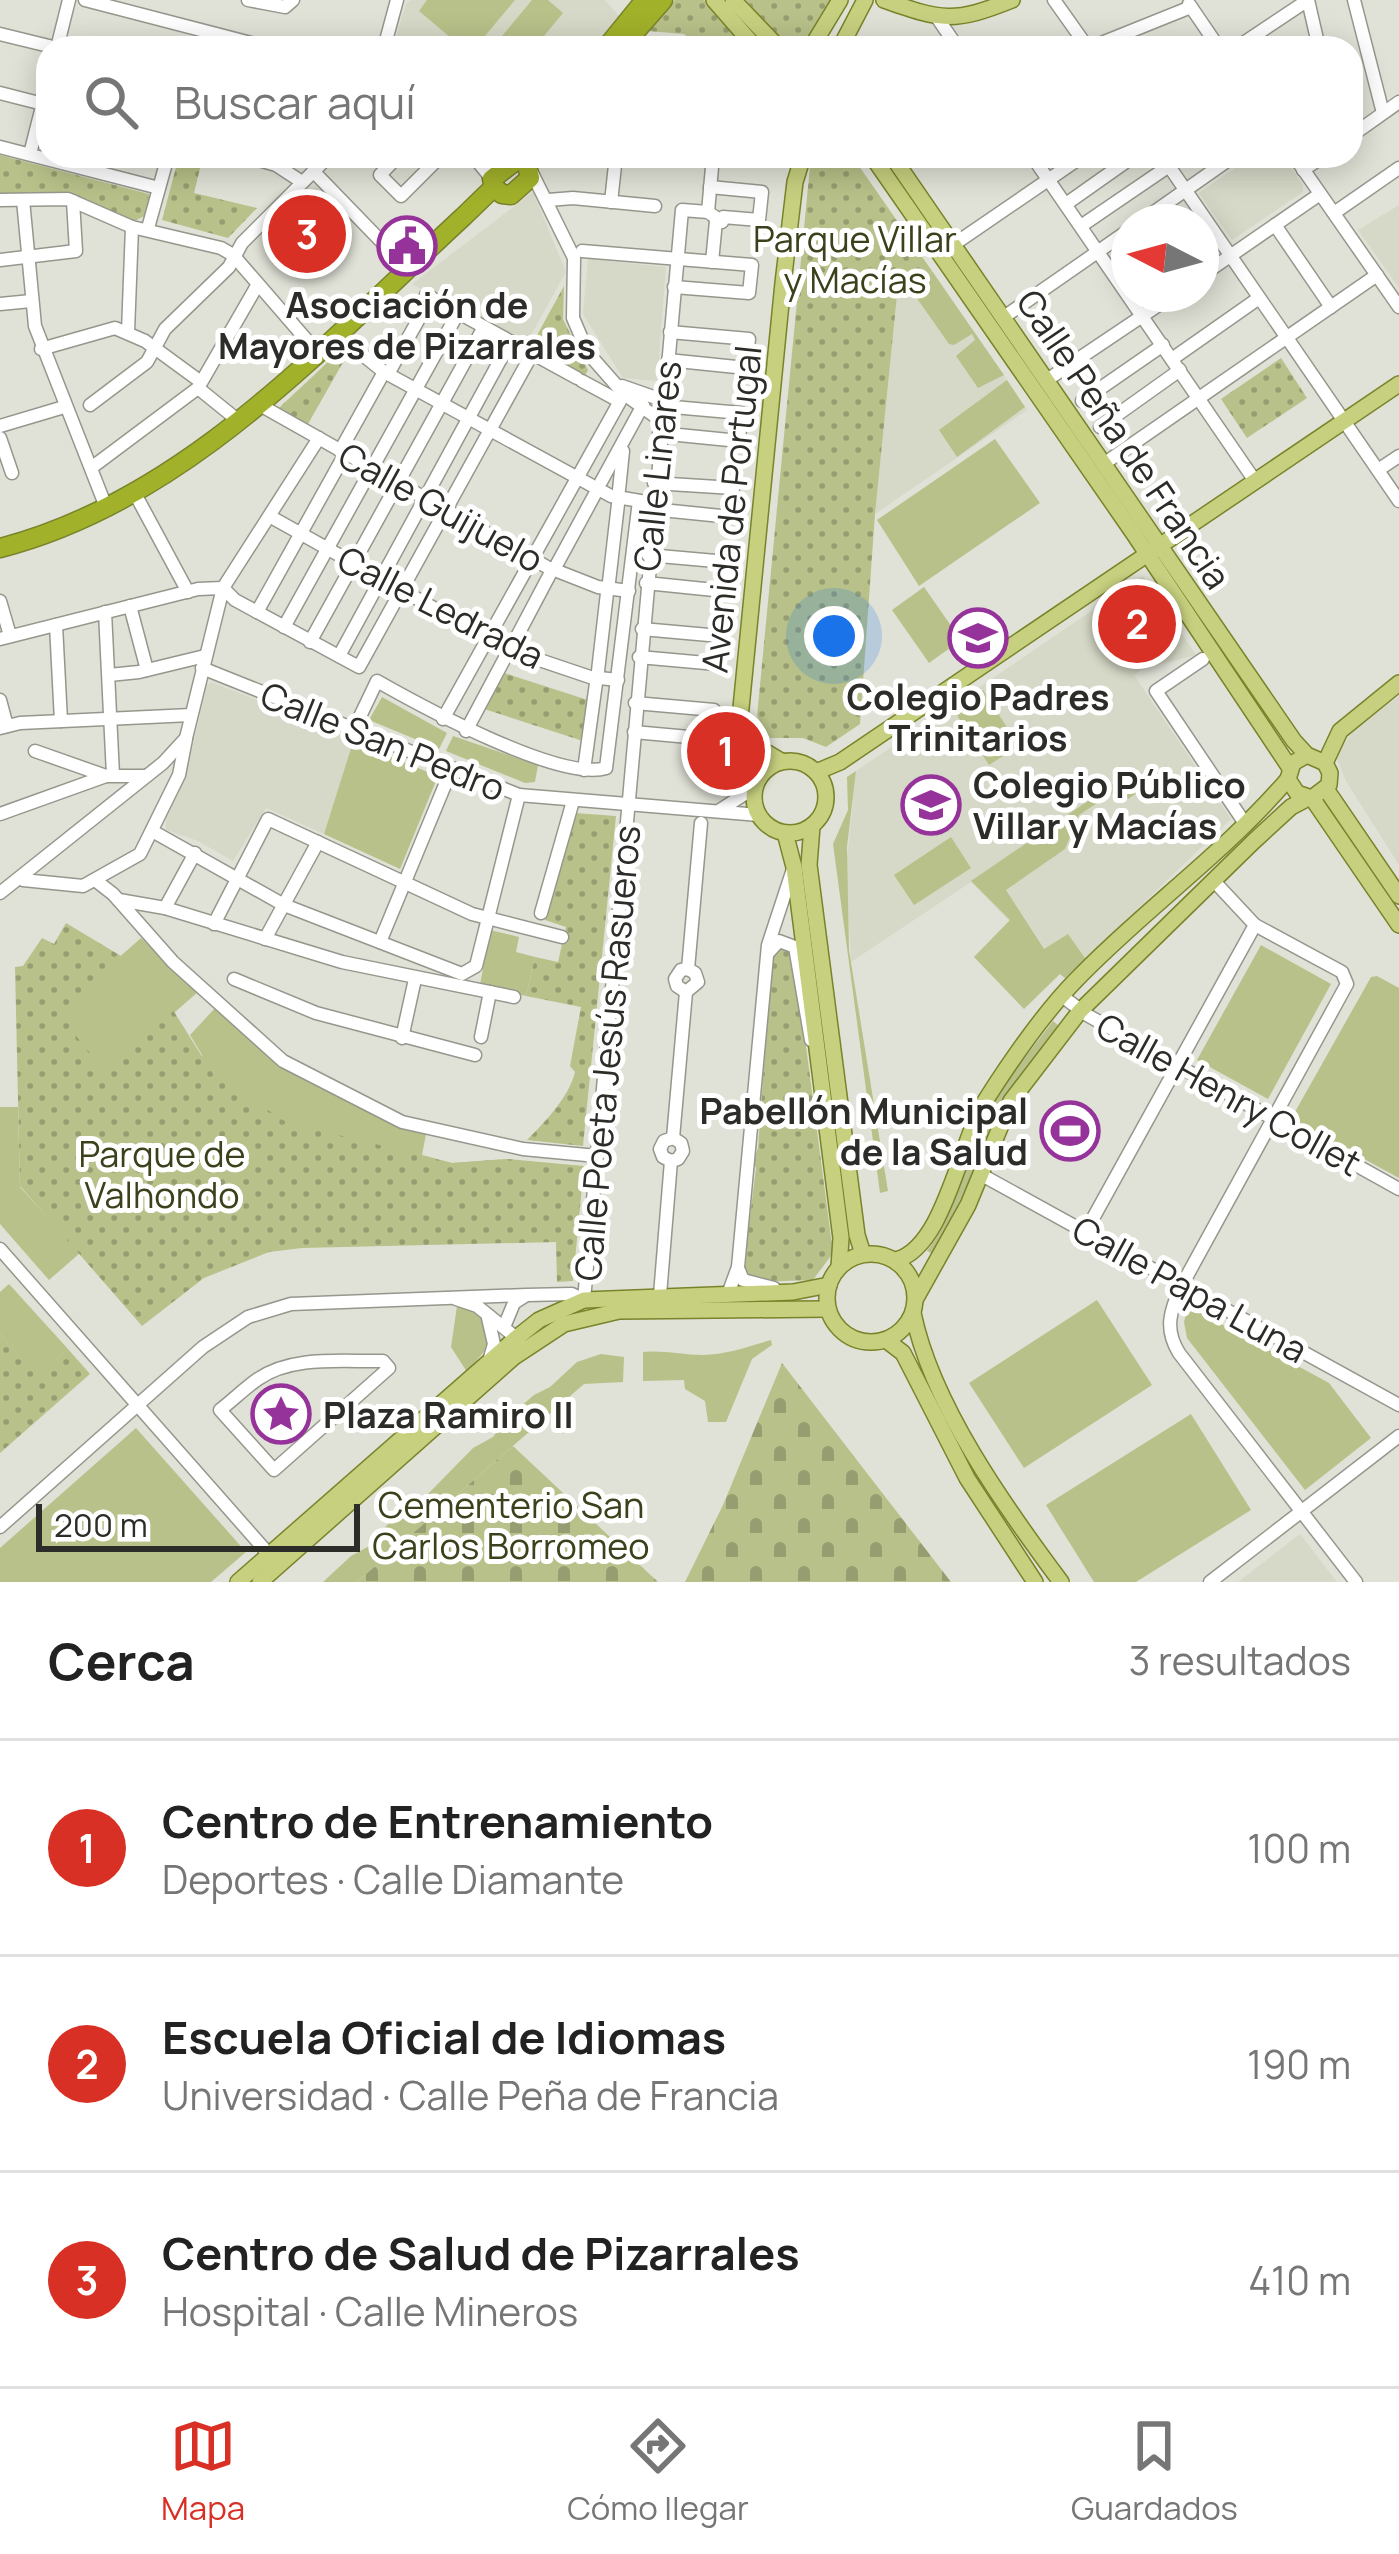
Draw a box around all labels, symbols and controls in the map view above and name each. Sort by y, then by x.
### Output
search box [36,36,1363,168]
icon: search [78,69,144,135]
text: Buscar aquí [174,71,416,133]
pin: 3 [268,189,346,279]
north arrow [1111,204,1219,312]
park label: Parque Villar y Macías [753,214,957,304]
public building icon: Asociación de Mayores de Pizarrales [376,215,438,277]
place label: Asociación de Mayores de Pizarrales [218,280,596,370]
street label: Calle Peña de Francia [1006,280,1242,598]
street label: Avenida de Portugal [689,343,773,675]
street label: Calle Linares [622,358,692,574]
street label: Calle Guijuelo [330,431,552,583]
street label: Calle Ledrada [330,534,552,680]
pin: 2 [1098,579,1176,669]
your location [804,606,864,666]
school or university icon: Colegio Padres Trinitarios [947,607,1009,669]
street label: Calle San Pedro [254,670,512,812]
place label: Colegio Padres Trinitarios [847,672,1109,762]
pin: 1 [687,706,765,796]
place label: Colegio Público Villar y Macías [973,760,1246,850]
school or university icon: Colegio Público Villar y Macías [900,774,962,836]
street label: Calle Poeta Jesús Rasueros [563,823,651,1283]
street label: Calle Henry Collet [1088,1001,1370,1187]
place label: Pabellón Municipal de la Salud [700,1086,1028,1176]
sports icon: Pabellón Municipal de la Salud [1039,1100,1101,1162]
park label: Parque de Valhondo [78,1129,246,1219]
street label: Calle Papa Luna [1064,1204,1316,1374]
place icon: Plaza Ramiro II [250,1383,312,1445]
place label: Plaza Ramiro II [323,1390,574,1439]
park label: Cementerio San Carlos Borromeo [372,1480,650,1570]
scale bar [36,1498,360,1551]
text: 200 m [54,1502,148,1547]
text: Cerca [48,1626,195,1695]
text: 3 resultados [1129,1633,1351,1687]
text: Centro de Entrenamiento [162,1790,713,1852]
text: 1 [78,1821,96,1875]
text: 100 m [1247,1821,1351,1875]
text: Deportes · Calle Diamante [162,1852,624,1906]
text: Escuela Oficial de Idiomas [162,2006,726,2068]
text: 2 [75,2037,99,2091]
text: 190 m [1247,2037,1351,2091]
text: Universidad · Calle Peña de Francia [162,2068,779,2122]
text: Centro de Salud de Pizarrales [162,2222,800,2284]
text: 3 [76,2253,98,2307]
text: 410 m [1248,2253,1351,2307]
text: Hospital · Calle Mineros [162,2284,578,2338]
tab: Mapa [161,2413,245,2530]
tab: Cómo llegar [567,2413,749,2530]
tab: Guardados [1071,2413,1238,2530]

